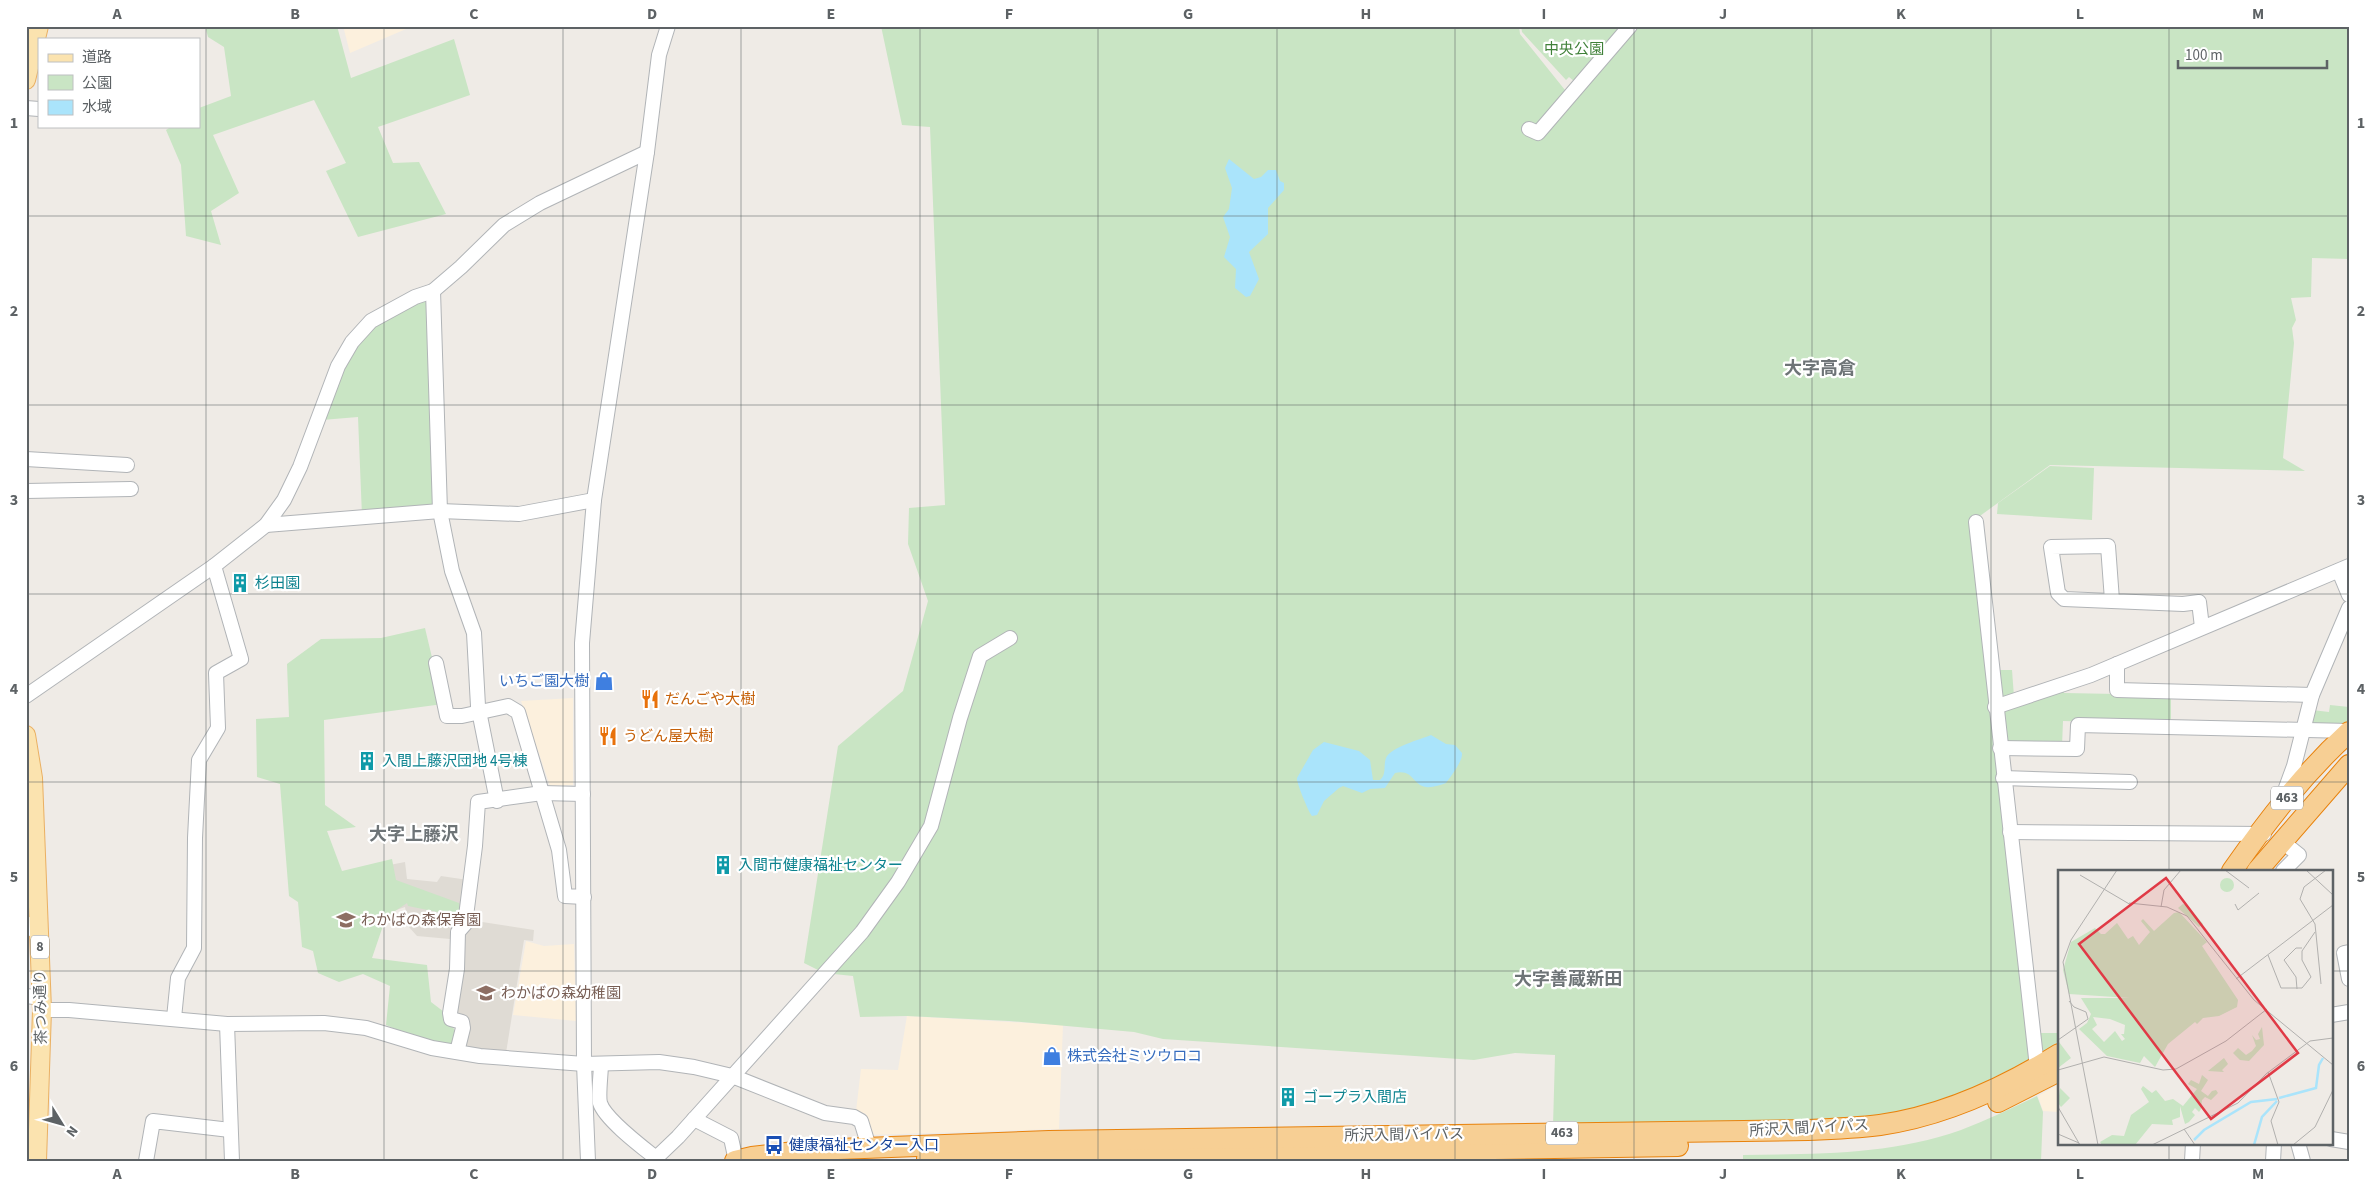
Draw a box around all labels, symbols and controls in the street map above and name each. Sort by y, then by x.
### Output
text: A [111,3,122,25]
text: B [290,3,300,25]
text: C [469,3,479,25]
text: D [647,3,657,25]
text: E [827,3,835,25]
text: F [1005,3,1013,25]
text: G [1183,3,1193,25]
text: H [1361,3,1371,25]
text: I [1542,3,1546,25]
text: J [1719,3,1727,25]
text: K [1896,3,1906,25]
text: L [2076,3,2084,25]
text: M [2252,3,2264,25]
legend [38,38,200,128]
scale bar [2178,38,2326,70]
park label: 中央公園 [1544,39,1604,60]
text: 100 m [2185,45,2223,66]
text: 道路 [82,47,112,68]
text: 公園 [82,73,112,94]
text: 水域 [82,97,112,118]
text: 1 [10,112,18,134]
text: 1 [2357,112,2365,134]
text: 2 [10,300,18,322]
text: 2 [2357,300,2365,322]
district label: 大字高倉 [1784,356,1856,381]
text: 3 [10,489,18,511]
text: 3 [2357,489,2365,511]
building icon: 杉田園 [229,572,251,594]
place label: 杉田園 [255,573,300,594]
shop icon: いちご園大樹 [593,670,615,692]
place label: いちご園大樹 [499,671,589,692]
text: 4 [10,678,19,700]
text: 4 [2357,678,2366,700]
restaurant icon: だんごや大樹 [639,688,661,710]
place label: だんごや大樹 [665,689,755,710]
restaurant icon: うどん屋大樹 [597,725,619,747]
place label: うどん屋大樹 [623,726,713,747]
building icon: 入間上藤沢団地 4号棟 [356,750,378,772]
place label: 入間上藤沢団地 4号棟 [382,751,527,772]
road number: 463 [2271,786,2303,810]
district label: 大字上藤沢 [369,822,459,847]
building icon: 入間市健康福祉センター [712,854,734,876]
place label: 入間市健康福祉センター [738,855,903,876]
text: 5 [10,866,18,888]
text: 5 [2357,866,2365,888]
inset map [2058,870,2332,1144]
school or university icon: わかばの森保育園 [335,909,357,931]
place label: わかばの森保育園 [361,910,481,931]
road number: 8 [31,936,49,959]
district label: 大字善蔵新田 [1514,967,1622,992]
street label: 茶つみ通り [30,969,52,1045]
school or university icon: わかばの森幼稚園 [475,982,497,1004]
place label: わかばの森幼稚園 [501,983,621,1004]
shop icon: 株式会社ミツウロコ [1041,1045,1063,1067]
place label: 株式会社ミツウロコ [1067,1046,1202,1067]
text: 6 [10,1055,18,1077]
text: 6 [2357,1055,2365,1077]
building icon: ゴープラ入間店 [1277,1086,1299,1108]
place label: ゴープラ入間店 [1303,1087,1407,1108]
north arrow [38,1100,88,1150]
street label: 所沢入間バイパス [1749,1114,1869,1142]
text: N [61,1121,82,1141]
road number: 463 [1546,1122,1578,1144]
street label: 所沢入間バイパス [1344,1123,1464,1147]
bus stop icon: 健康福祉センター入口 [763,1134,785,1156]
place label: 健康福祉センター入口 [789,1135,939,1156]
text: A [111,1163,122,1185]
text: B [290,1163,300,1185]
text: C [469,1163,479,1185]
text: D [647,1163,657,1185]
text: E [827,1163,835,1185]
text: F [1005,1163,1013,1185]
text: G [1183,1163,1193,1185]
text: H [1361,1163,1371,1185]
text: I [1542,1163,1546,1185]
text: J [1719,1163,1727,1185]
text: K [1896,1163,1906,1185]
text: L [2076,1163,2084,1185]
text: M [2252,1163,2264,1185]

